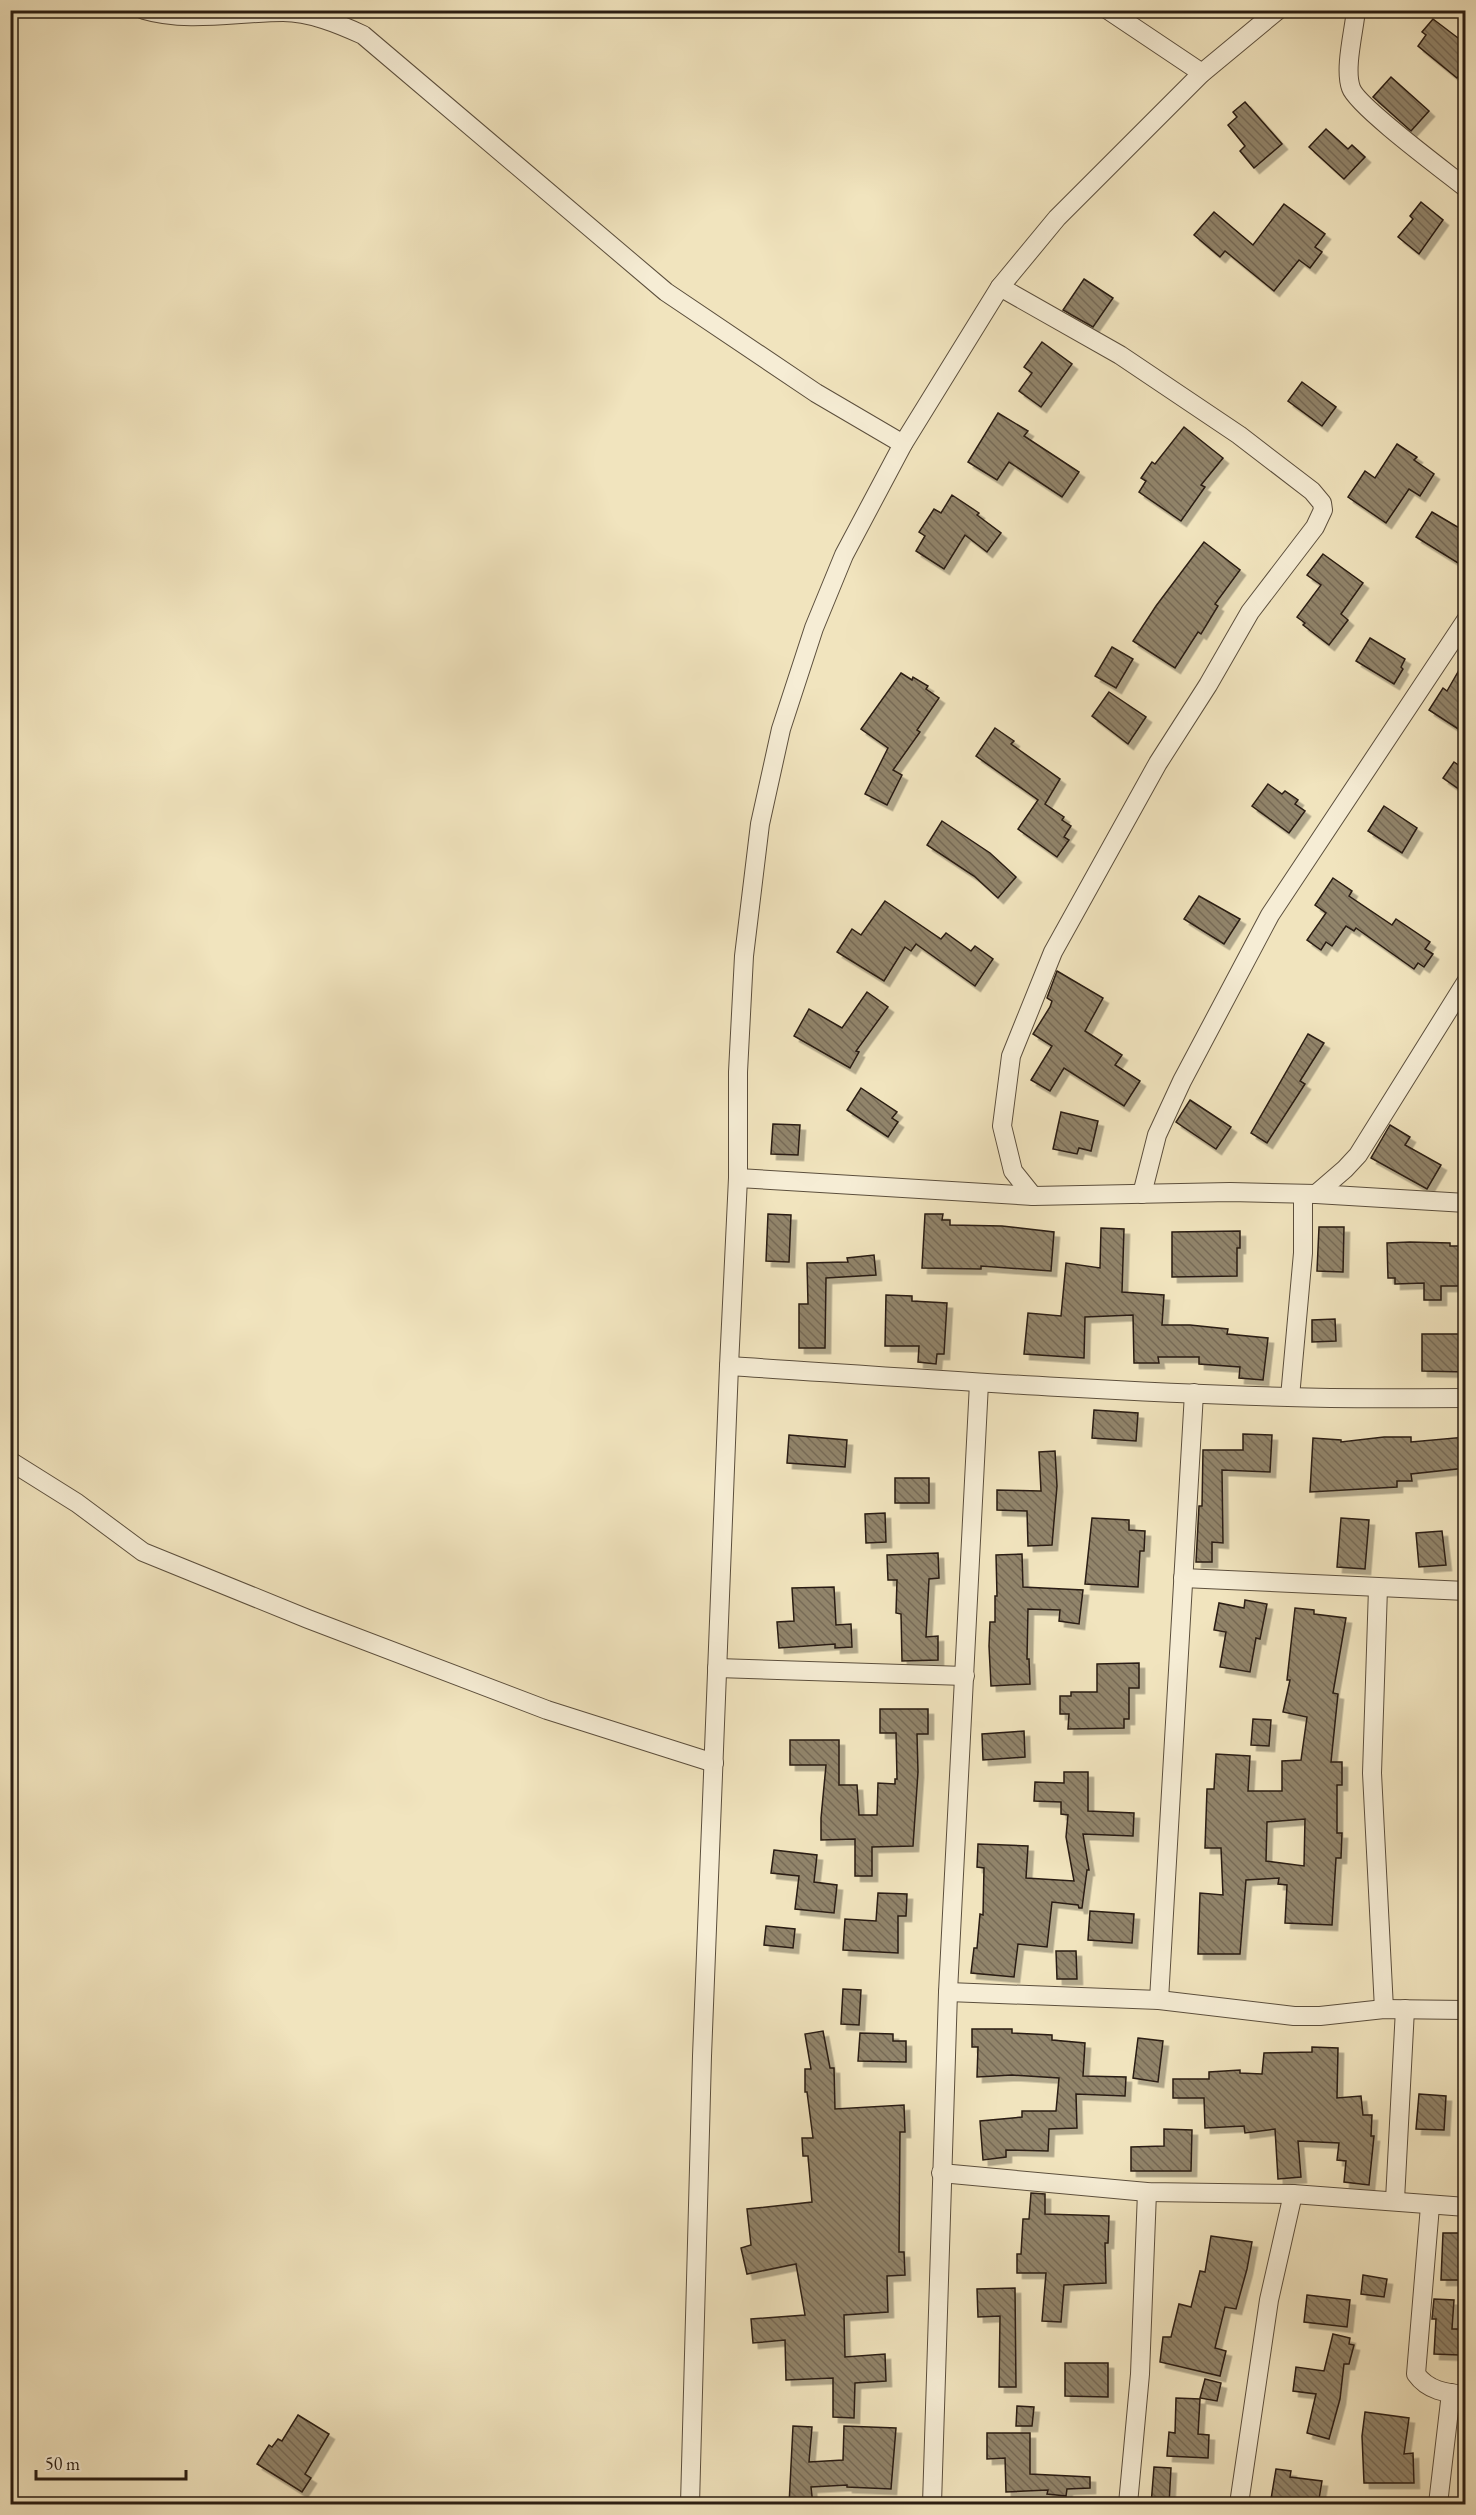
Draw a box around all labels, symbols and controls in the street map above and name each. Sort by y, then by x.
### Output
scale bar [36,2443,186,2481]
text: 50 m [45,2452,80,2475]

